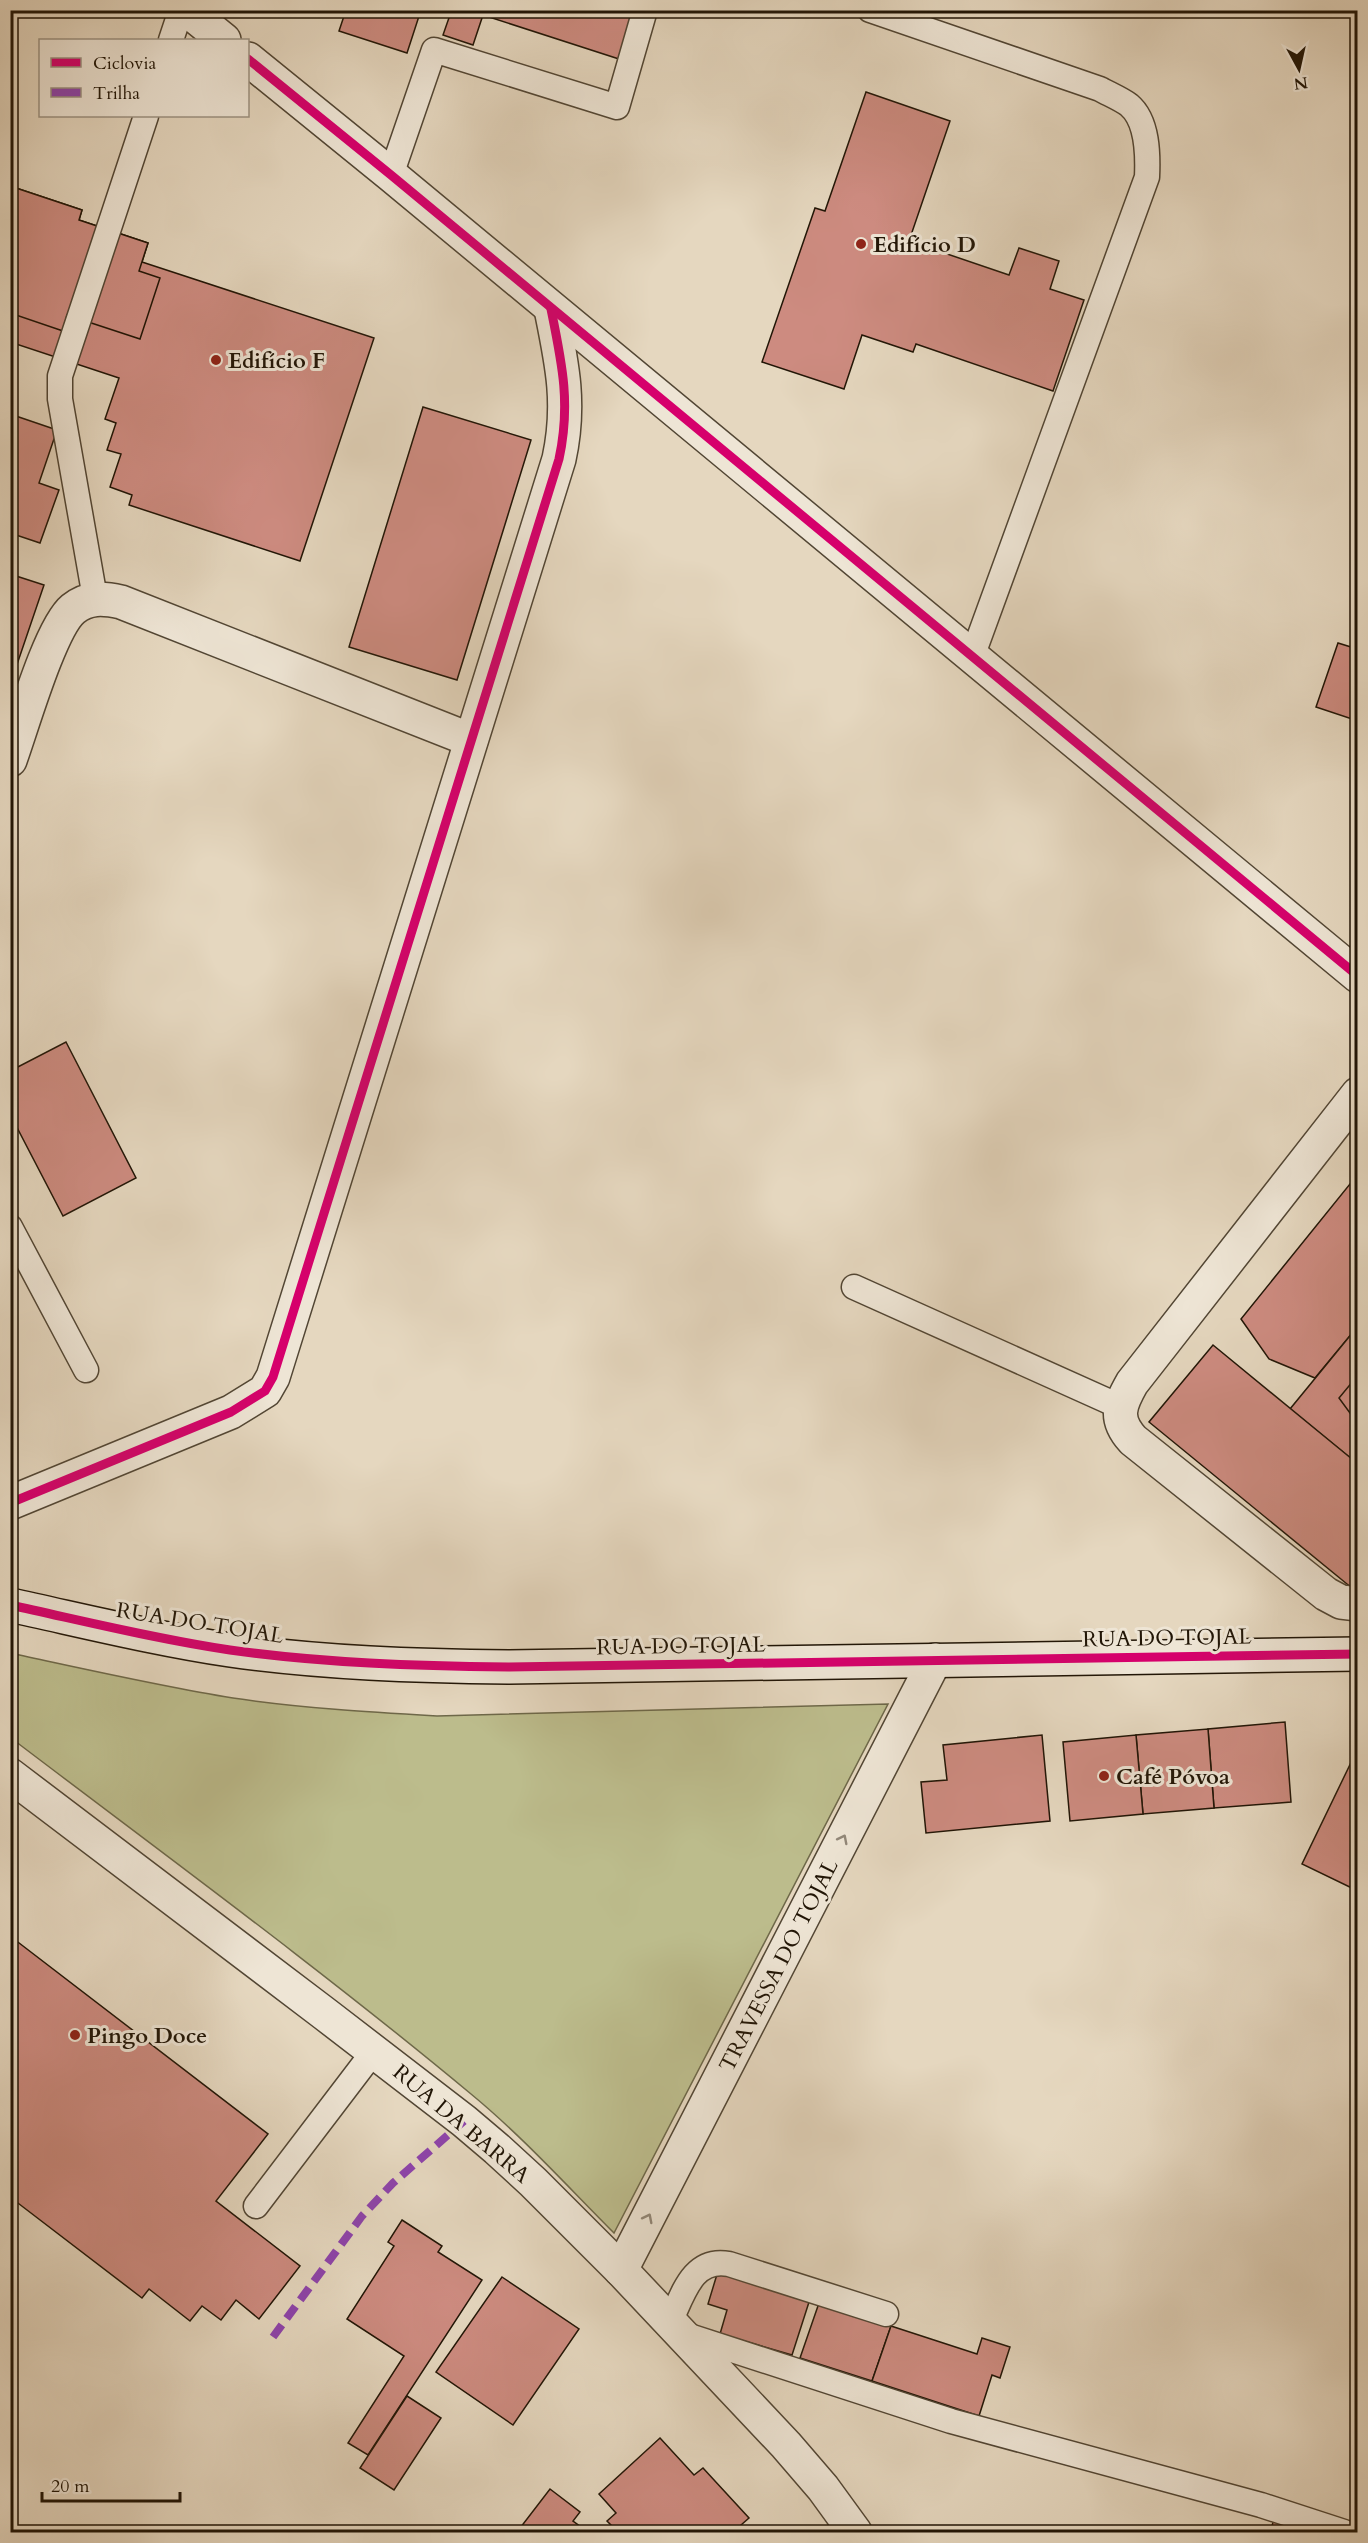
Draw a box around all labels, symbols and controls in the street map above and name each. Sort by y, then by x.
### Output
legend [39,39,249,117]
north arrow [1269,39,1329,99]
text: Ciclovia [93,51,157,76]
text: N [1292,71,1309,95]
text: Trilha [93,81,140,106]
place label: Edifício D [873,230,976,260]
marker: Edifício D [854,237,868,251]
place label: Edifício F [228,346,325,376]
marker: Edifício F [209,353,223,367]
street label: RUA DO TOJAL [114,1595,286,1651]
street label: RUA DO TOJAL [1082,1622,1253,1654]
street label: RUA DO TOJAL [596,1630,767,1662]
place label: Café Póvoa [1116,1762,1230,1792]
marker: Café Póvoa [1097,1769,1111,1783]
one-way arrow [835,1834,847,1845]
street label: TRAVESSA DO TOJAL [712,1853,846,2077]
place label: Pingo Doce [87,2021,207,2051]
marker: Pingo Doce [68,2028,82,2042]
street label: RUA DA BARRA [386,2057,537,2190]
one-way arrow [641,2214,652,2224]
scale bar [42,2465,180,2503]
text: 20 m [51,2474,90,2499]

